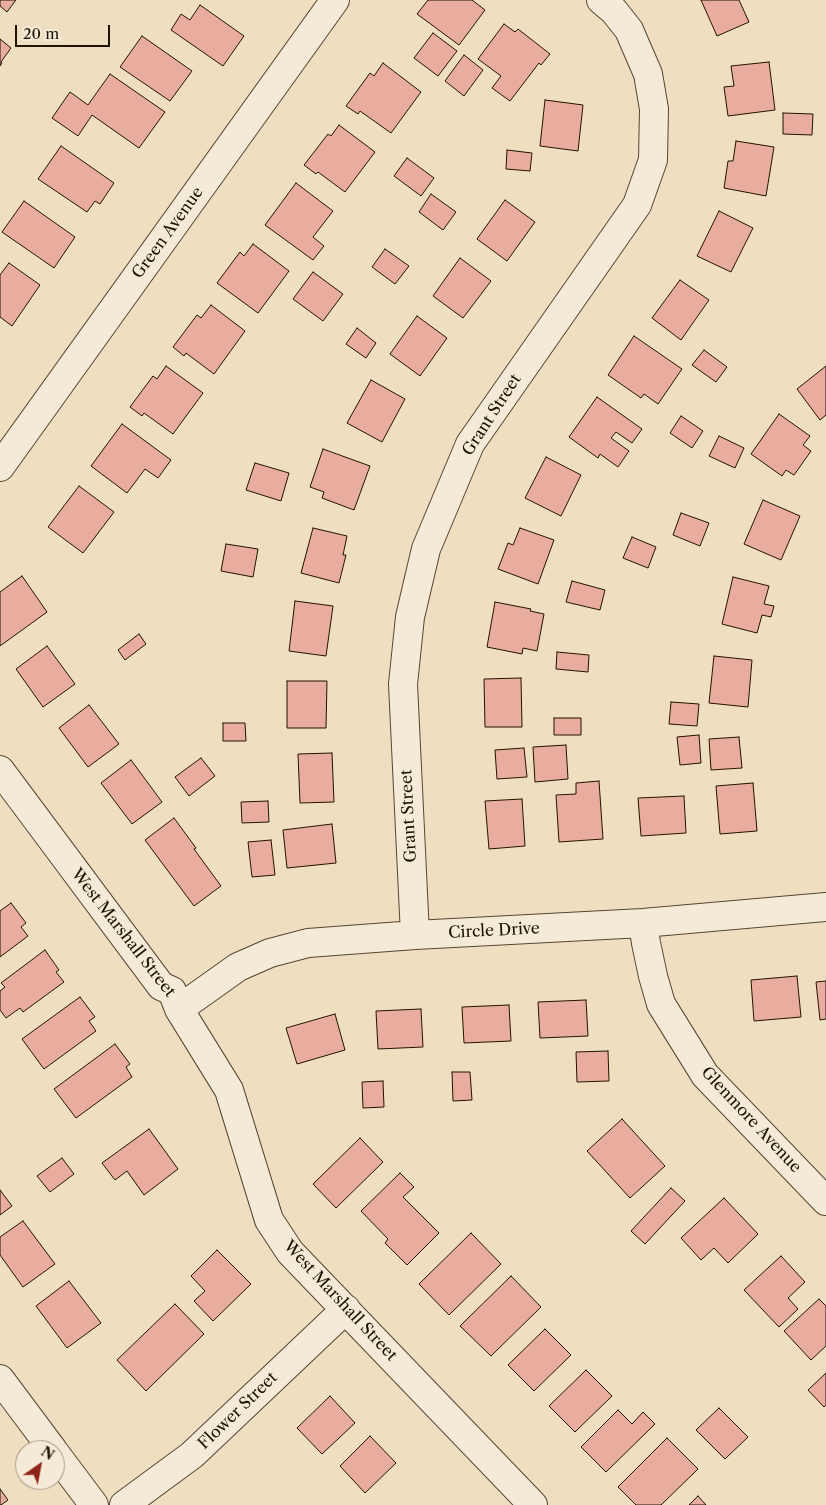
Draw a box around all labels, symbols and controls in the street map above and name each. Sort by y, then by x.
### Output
scale bar [18,15,112,47]
text: 20 m [23,24,59,43]
street label: Green Avenue [128,183,208,283]
street label: Grant Street [459,371,525,459]
street label: Grant Street [397,769,421,863]
street label: West Marshall Street [67,865,179,1001]
street label: Circle Drive [448,919,540,943]
street label: Glenmore Avenue [697,1063,805,1177]
street label: West Marshall Street [279,1237,401,1365]
street label: Flower Street [194,1368,282,1454]
north arrow [15,1440,65,1490]
text: N [38,1442,58,1464]

